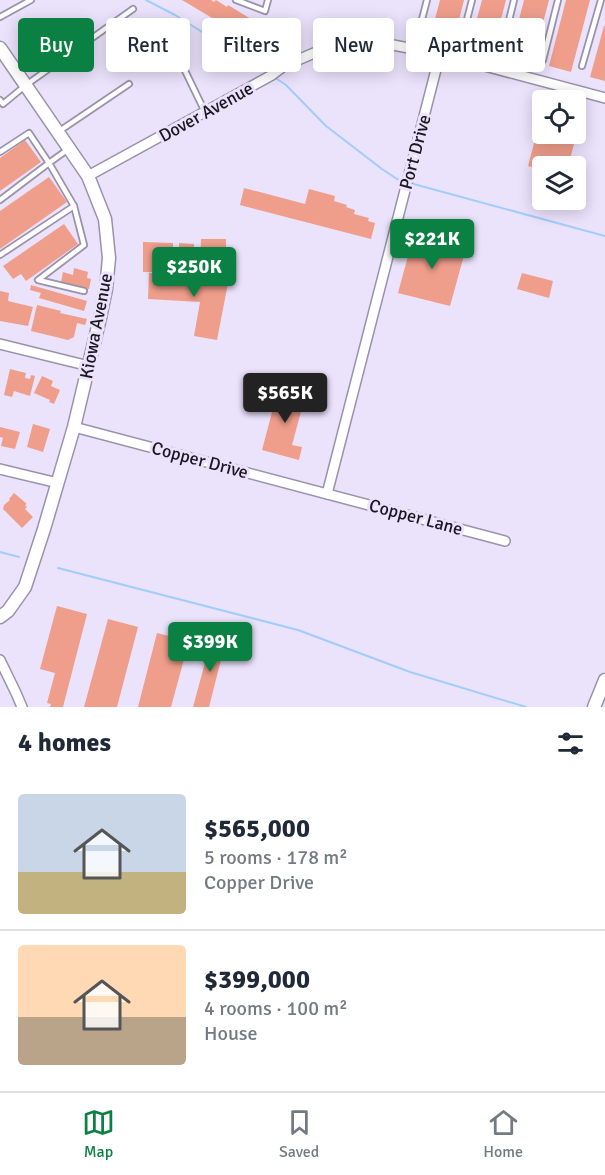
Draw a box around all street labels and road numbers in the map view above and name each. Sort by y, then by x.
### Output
street label: Dover Avenue [155,77,257,147]
street label: Port Drive [394,112,436,192]
street label: Kiowa Avenue [75,271,117,381]
street label: Copper Drive [149,437,251,483]
street label: Copper Lane [367,494,465,540]

